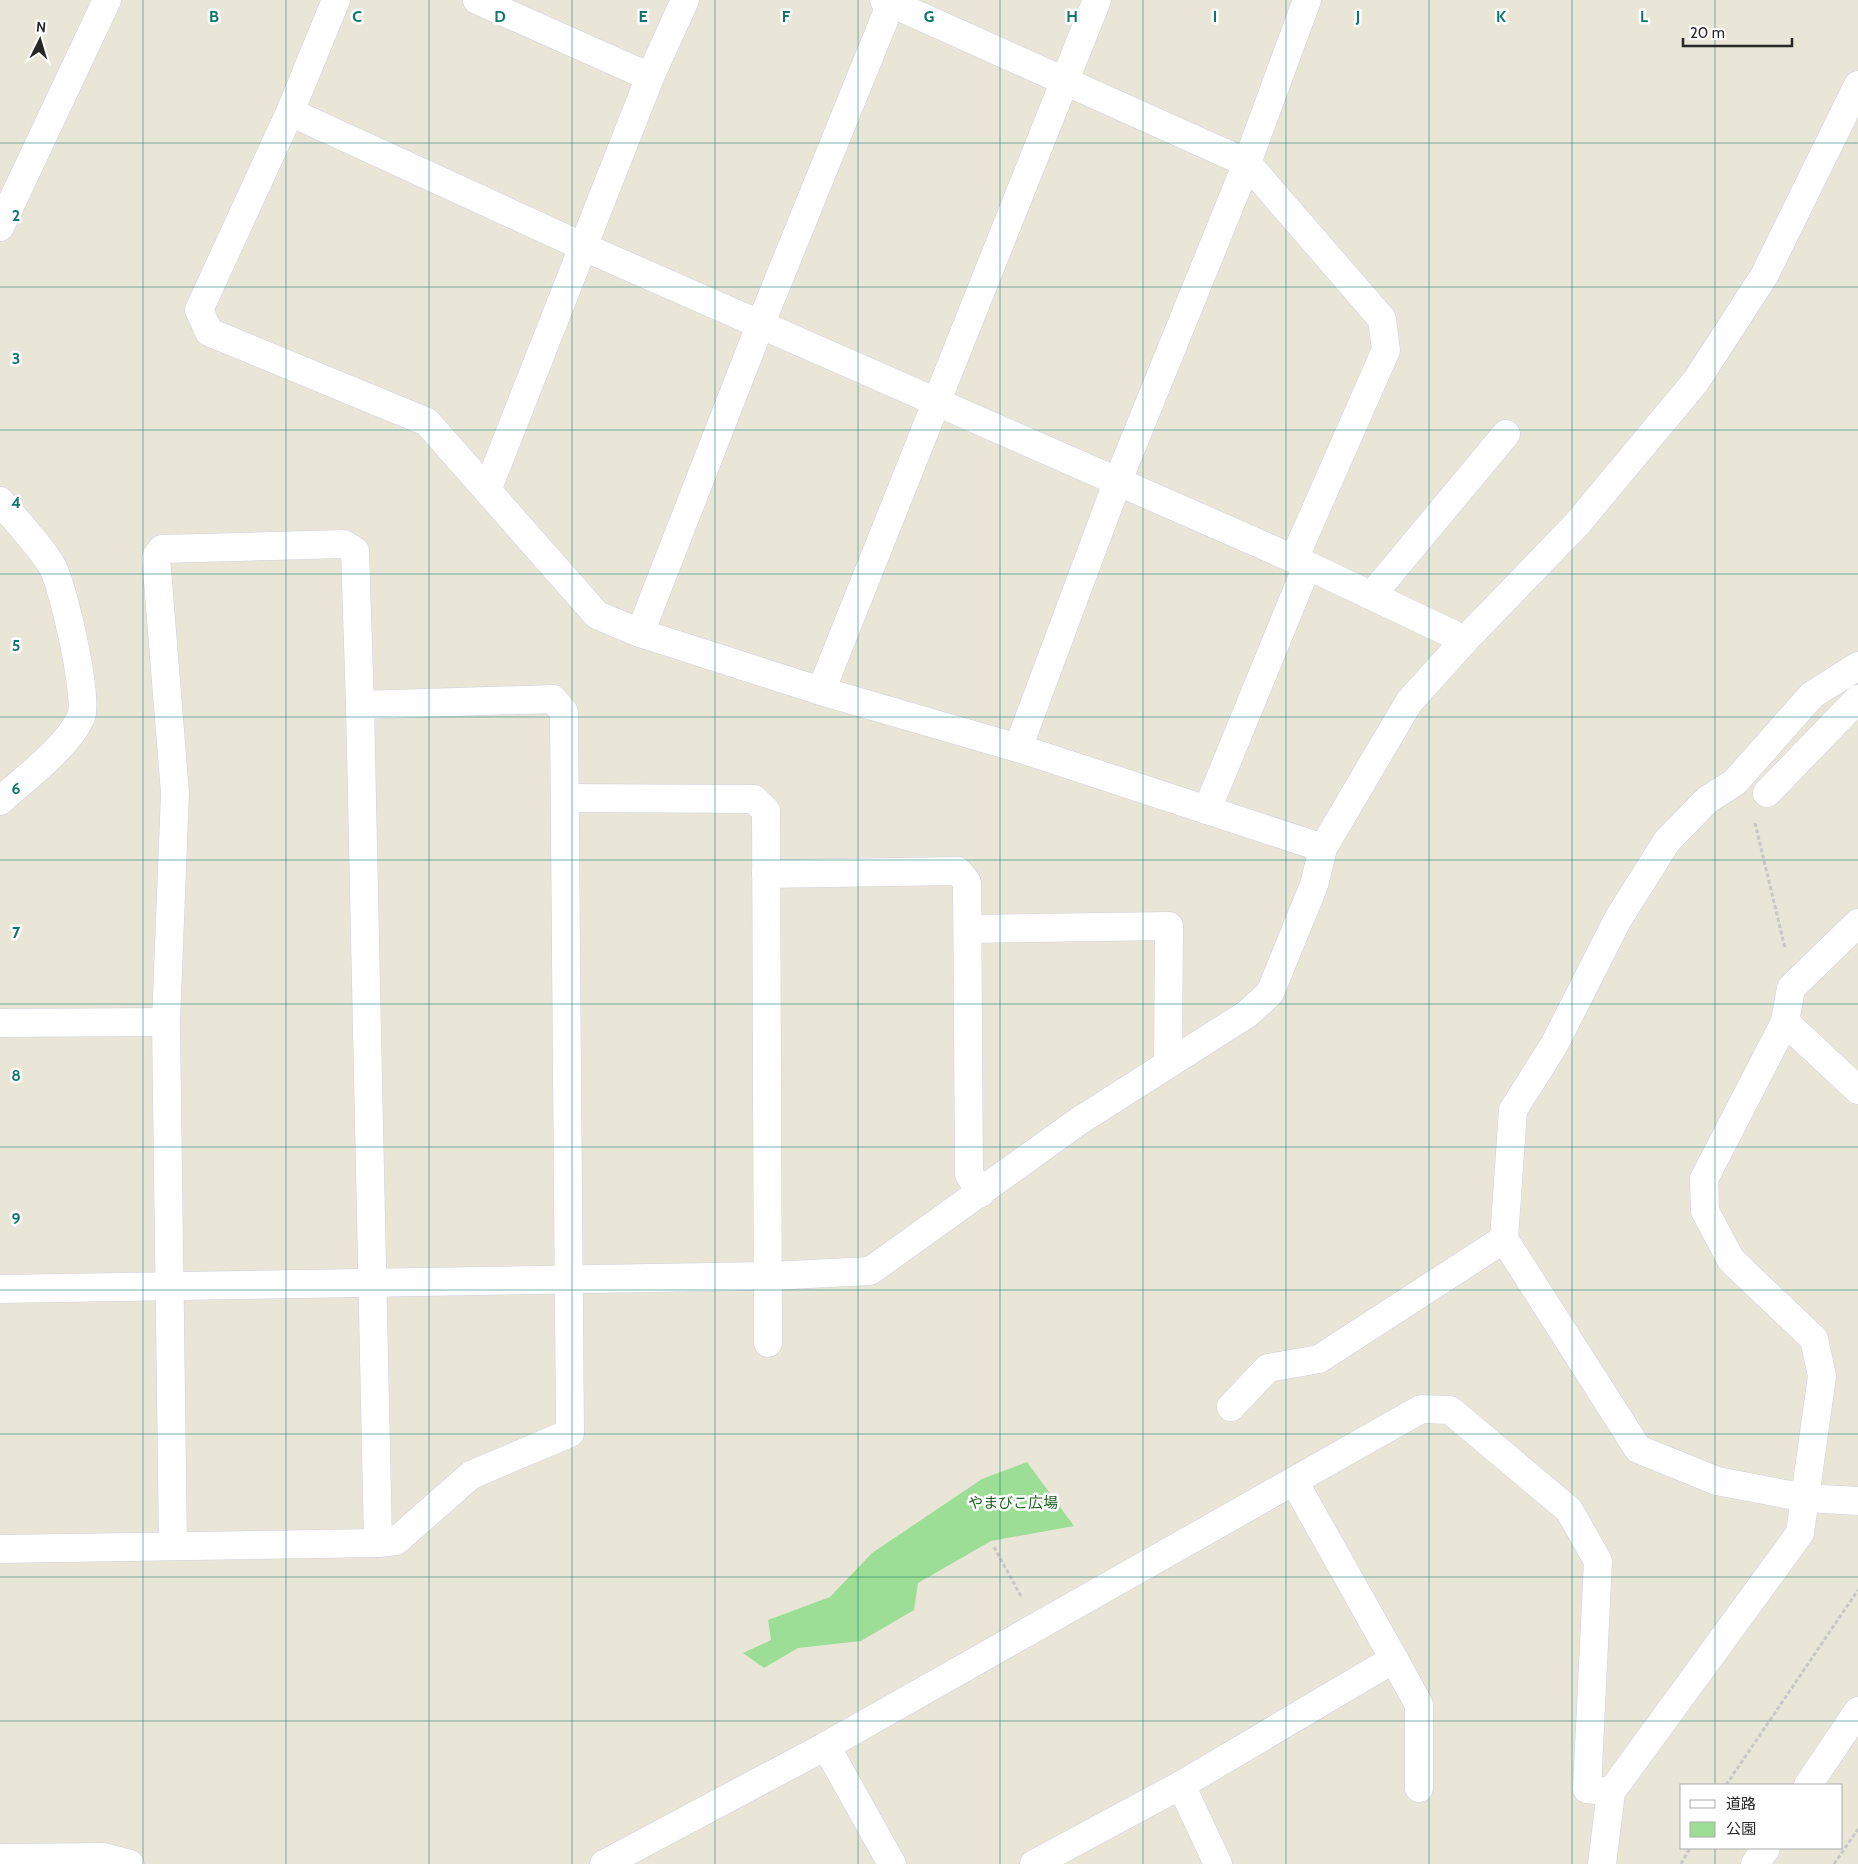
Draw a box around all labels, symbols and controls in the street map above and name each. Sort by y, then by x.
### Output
text: B [209,7,219,26]
text: C [352,7,362,26]
text: D [494,7,506,26]
text: E [638,7,648,26]
text: F [782,7,791,26]
text: G [924,7,934,26]
text: H [1066,7,1078,26]
text: I [1213,7,1217,26]
text: J [1355,7,1360,26]
text: K [1496,7,1506,26]
text: L [1640,7,1648,26]
north arrow [15,15,65,65]
scale bar [1683,15,1792,47]
text: N [35,18,47,36]
text: 20 m [1690,24,1725,42]
text: 2 [12,206,20,225]
text: 3 [12,349,20,368]
text: 4 [11,493,21,512]
text: 5 [12,636,20,655]
text: 6 [12,779,21,798]
text: 7 [12,923,21,942]
text: 8 [11,1066,21,1085]
text: 9 [12,1209,21,1228]
park label: やまびこ広場 [968,1494,1058,1512]
legend [1680,1784,1843,1849]
text: 道路 [1726,1795,1756,1813]
text: 公園 [1726,1820,1756,1838]

